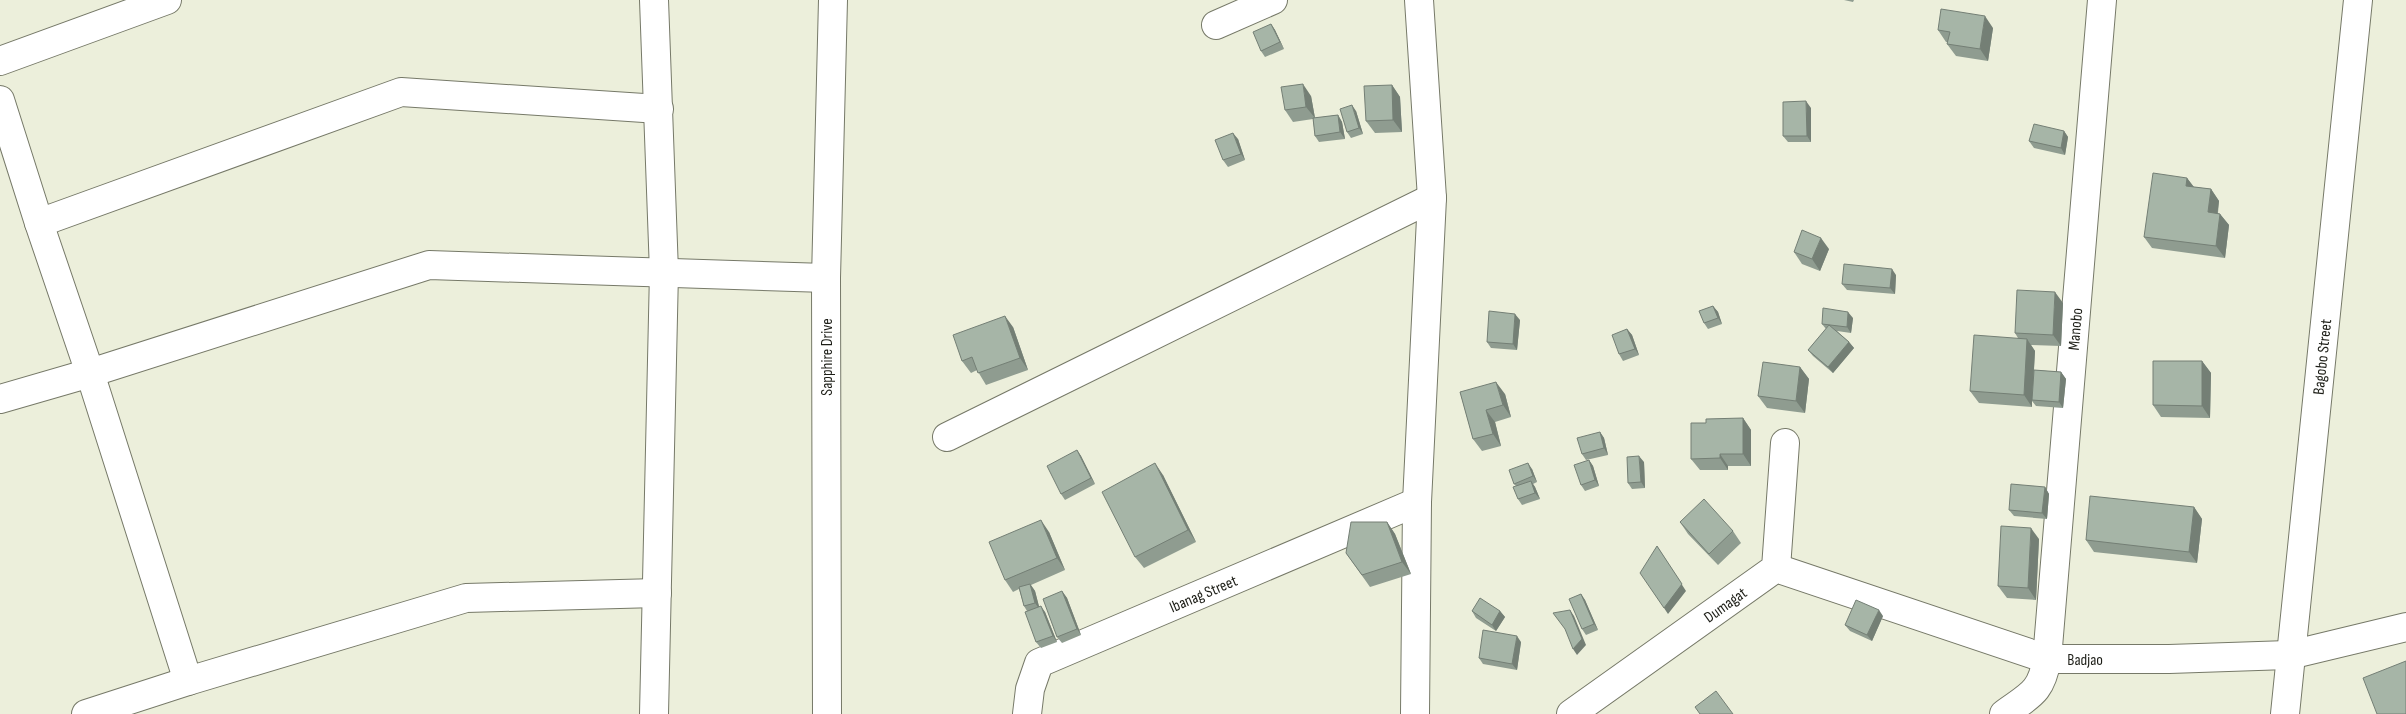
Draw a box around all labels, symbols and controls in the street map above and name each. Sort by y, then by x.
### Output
street label: Manobo [2065,307,2087,351]
street label: Sapphire Drive [818,318,837,396]
street label: Bagobo Street [2310,318,2336,396]
street label: Ibanag Street [1167,572,1240,617]
street label: Dumagat [1701,584,1751,627]
street label: Badjao [2067,651,2103,670]

